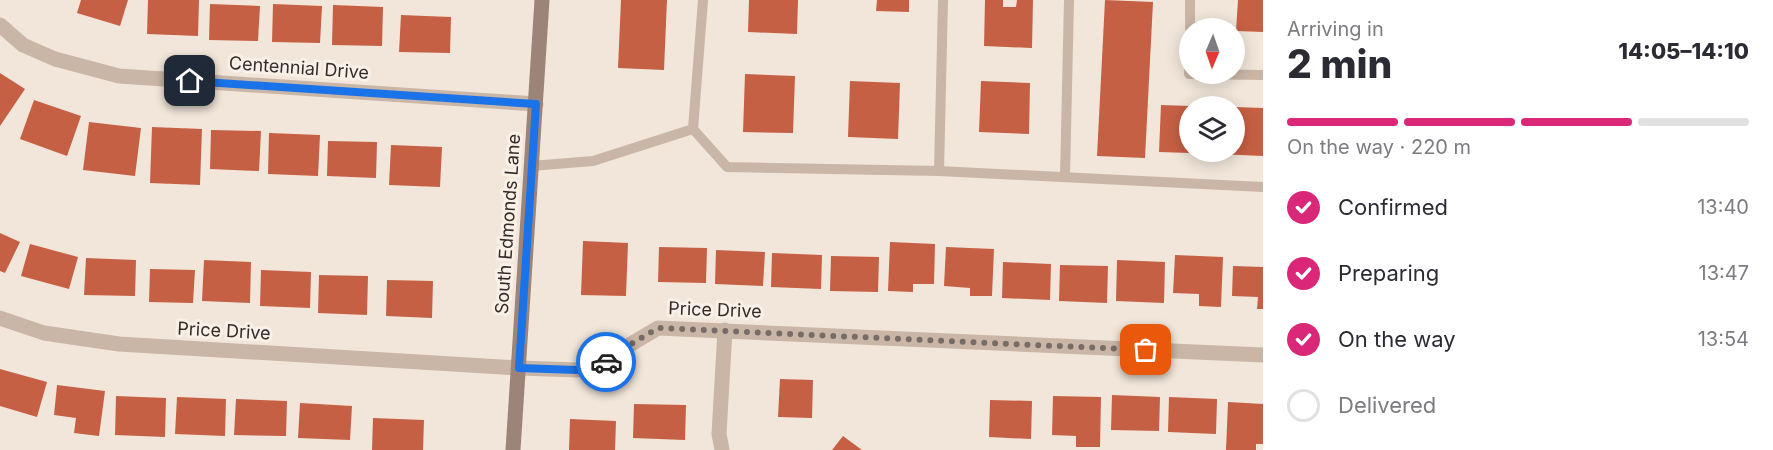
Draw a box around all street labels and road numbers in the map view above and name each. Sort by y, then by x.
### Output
street label: Centennial Drive [228,52,370,83]
street label: South Edmonds Lane [491,133,524,315]
street label: Price Drive [668,297,762,322]
street label: Price Drive [177,318,271,343]

